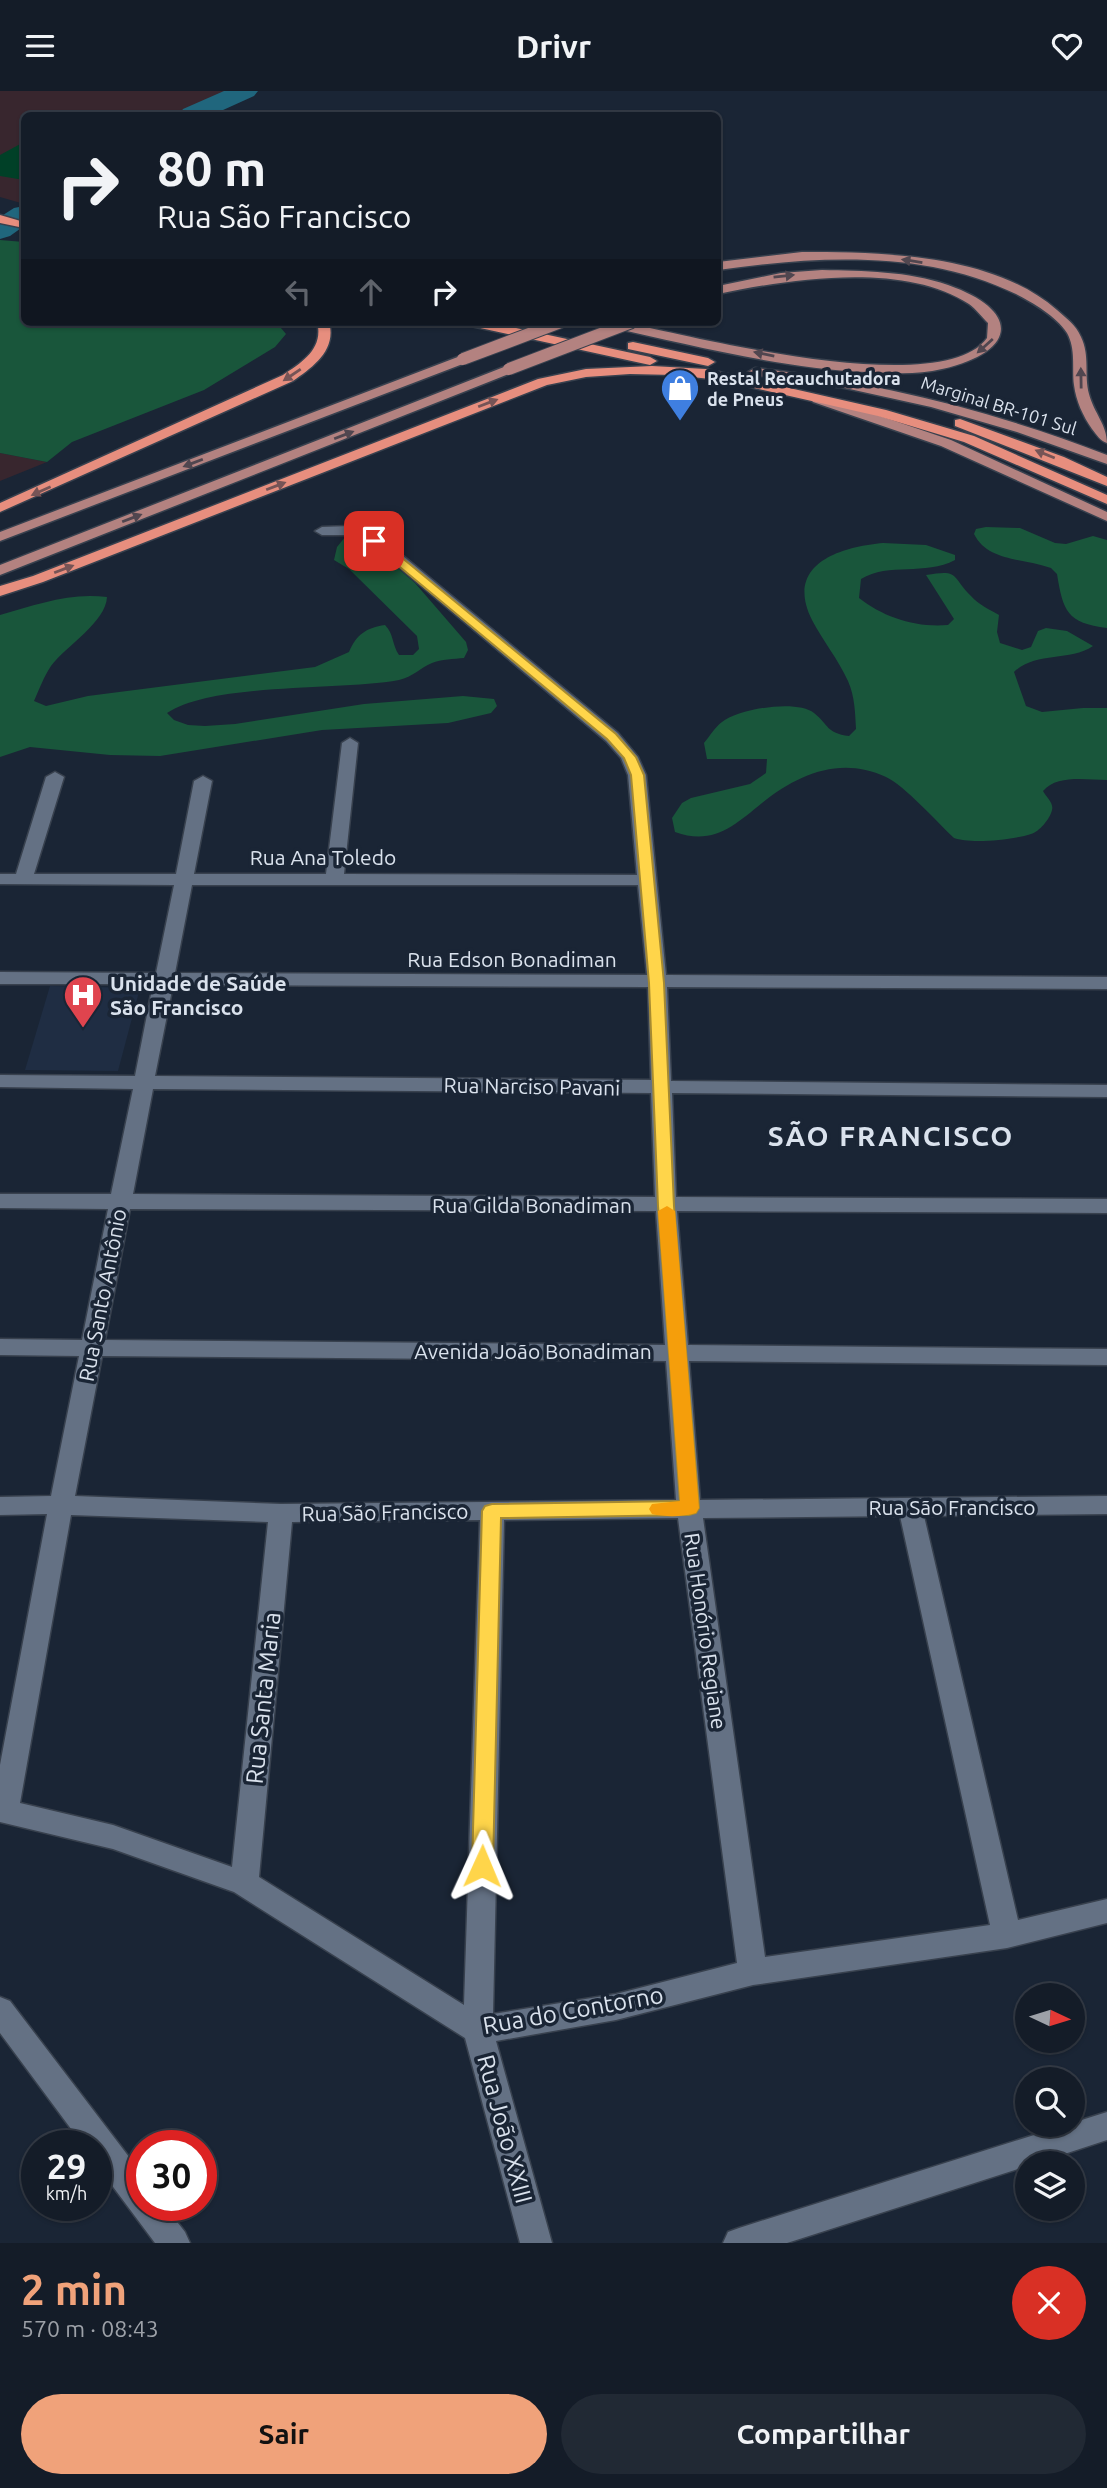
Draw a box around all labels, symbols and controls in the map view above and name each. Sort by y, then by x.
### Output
icon: menu [21,27,59,65]
icon: heart [1048,27,1086,65]
text: Drivr [516,28,591,64]
icon: right [42,140,133,231]
text: 80 m [157,140,266,195]
text: Rua São Francisco [157,198,411,234]
one-way arrow [901,255,923,266]
one-way arrow [773,270,795,281]
icon: left [279,273,317,311]
icon: ahead [352,273,390,311]
icon: right [425,273,463,311]
one-way arrow [976,338,994,354]
one-way arrow [753,349,775,360]
shop icon: Restal Recauchutadora de Pneus [659,367,701,422]
one-way arrow [1076,367,1087,389]
one-way arrow [283,368,301,382]
place label: Restal Recauchutadora de Pneus [707,368,901,409]
street label: Marginal BR-101 Sul [919,372,1079,438]
one-way arrow [478,398,499,409]
one-way arrow [333,429,354,440]
one-way arrow [1034,449,1055,460]
one-way arrow [183,457,204,468]
one-way arrow [266,481,287,492]
one-way arrow [31,485,51,497]
pin [344,511,404,571]
one-way arrow [121,512,142,523]
icon: arrive [355,522,393,560]
one-way arrow [54,563,75,574]
street label: Rua Ana Toledo [250,845,396,869]
street label: Rua Edson Bonadiman [407,947,617,971]
place label: Unidade de Saúde São Francisco [110,971,287,1019]
hospital icon: Unidade de Saúde São Francisco [62,974,104,1029]
street label: Rua Narciso Pavani [443,1072,621,1100]
district label: SÃO FRANCISCO [768,1120,1014,1151]
street label: Rua Gilda Bonadiman [432,1193,632,1217]
street label: Rua Santo Antônio [73,1207,131,1383]
street label: Avenida João Bonadiman [414,1339,652,1363]
street label: Rua São Francisco [869,1495,1035,1519]
street label: Rua São Francisco [301,1499,469,1525]
street label: Rua Honório Regiane [680,1531,732,1731]
street label: Rua Santa Maria [241,1611,285,1785]
position arrow [445,1829,519,1903]
street label: Rua do Contorno [481,1981,665,2039]
north arrow [1015,1983,1085,2053]
map controls [1015,1983,1085,2221]
street label: Rua João XXIII [472,2052,538,2206]
button: search [1015,2067,1085,2137]
speed limit sign: 30 [126,2130,217,2221]
text: 29 [47,2146,86,2186]
button: layers [1015,2151,1085,2221]
text: km/h [46,2183,87,2203]
text: 2 min [21,2266,127,2313]
button: close [1012,2266,1086,2340]
text: 570 m · 08:43 [21,2316,159,2341]
button: Sair [21,2394,547,2474]
button: Compartilhar [561,2394,1086,2474]

